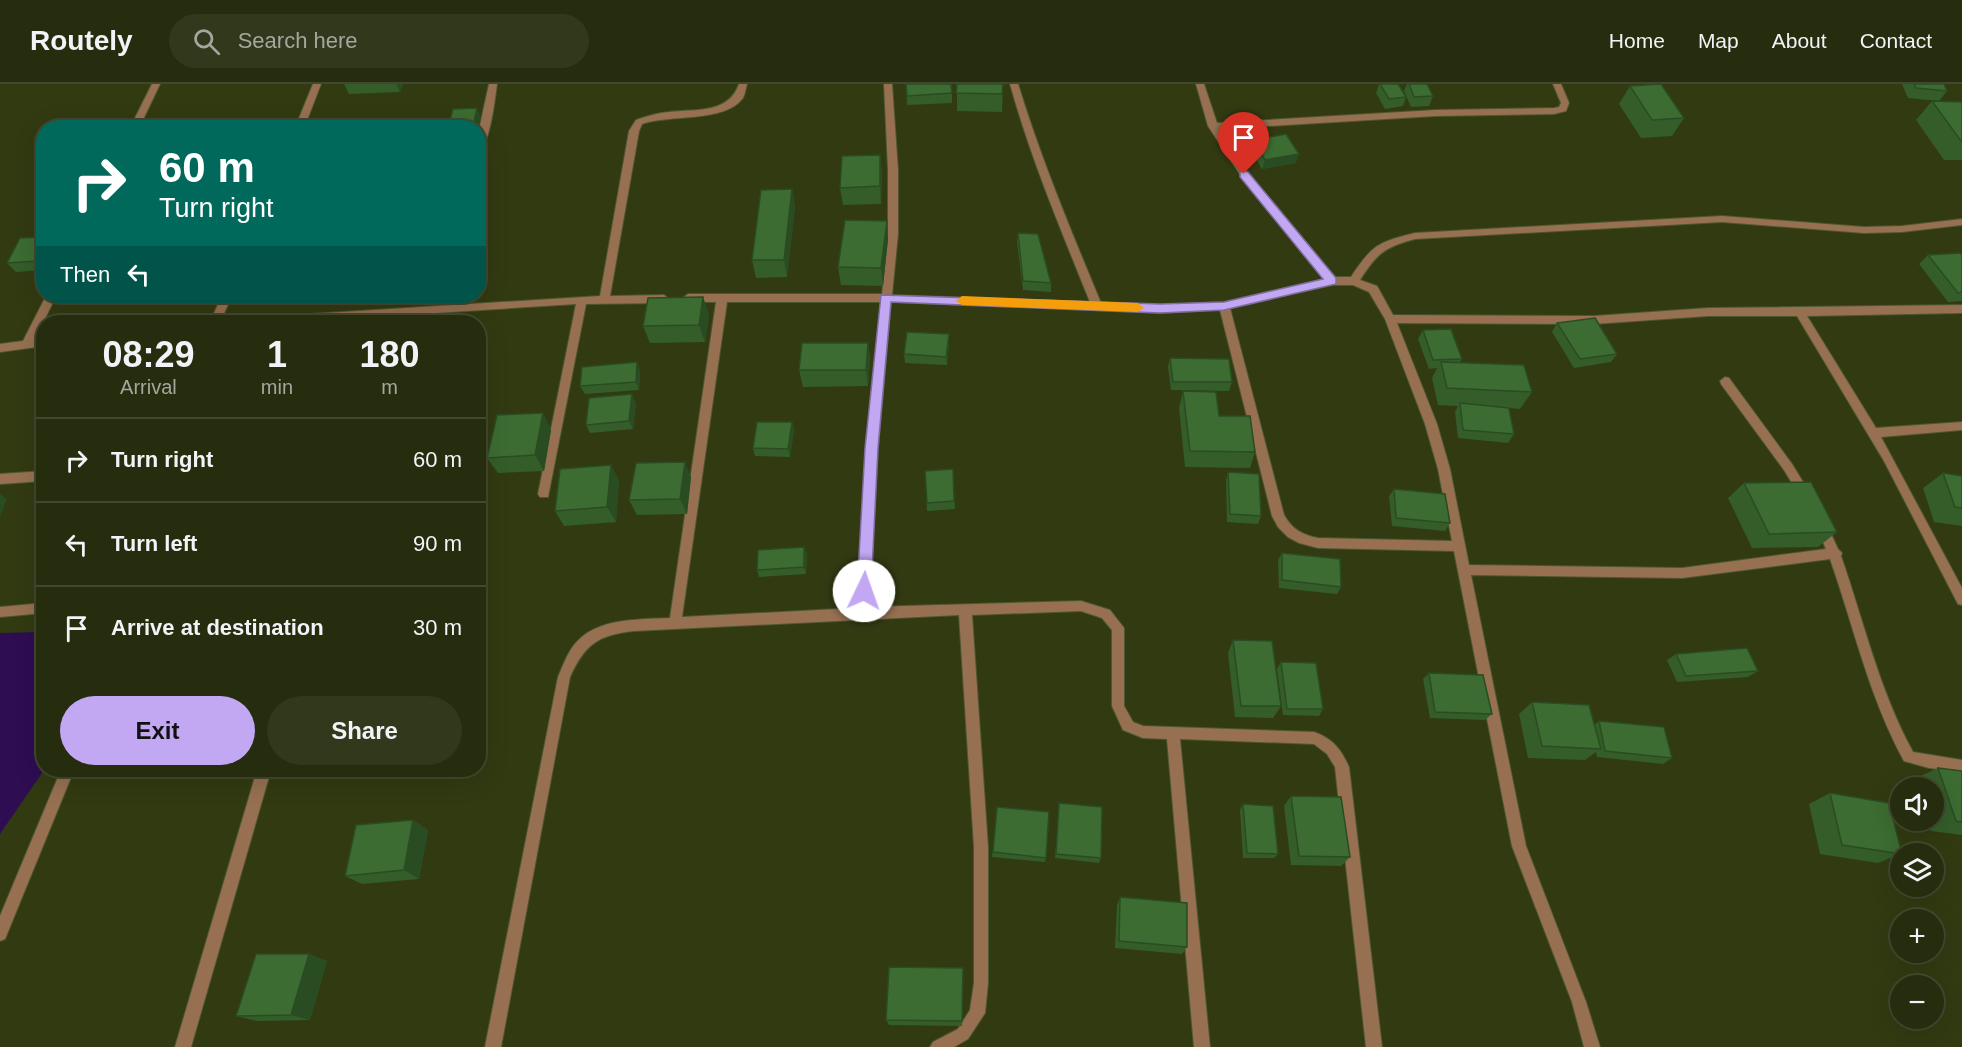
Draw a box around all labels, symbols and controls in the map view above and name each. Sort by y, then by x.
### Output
search box [169,14,589,68]
text: Routely [30,25,133,56]
icon: search [190,25,223,58]
text: Search here [238,28,358,53]
text: Home [1609,29,1665,52]
text: Map [1698,29,1739,52]
text: About [1772,29,1827,52]
text: Contact [1860,29,1932,52]
pin [1218,112,1269,174]
icon: arrive [1227,121,1260,154]
icon: right [60,144,138,222]
text: 60 m [159,144,255,191]
text: Turn right [159,193,274,223]
icon: left [122,258,155,291]
text: Then [60,262,110,287]
text: 08:29 [102,334,194,375]
text: 1 [267,334,287,375]
text: 180 [359,334,420,375]
text: Arrival [120,376,177,398]
text: min [261,376,293,398]
text: m [381,376,398,398]
icon: right [60,444,93,477]
text: Turn right [111,447,213,472]
text: 60 m [413,447,462,472]
icon: left [60,528,93,561]
text: Turn left [111,531,197,556]
text: 90 m [413,531,462,556]
position arrow [832,559,896,623]
icon: arrive [60,612,93,645]
text: Arrive at destination [111,615,324,640]
text: 30 m [413,615,462,640]
button: Exit [60,696,255,765]
button: Share [267,696,462,765]
map controls [1890,777,1944,1029]
button: sound [1890,777,1944,831]
button: layers [1890,843,1944,897]
button: + [1890,909,1944,963]
button: − [1890,975,1944,1029]

